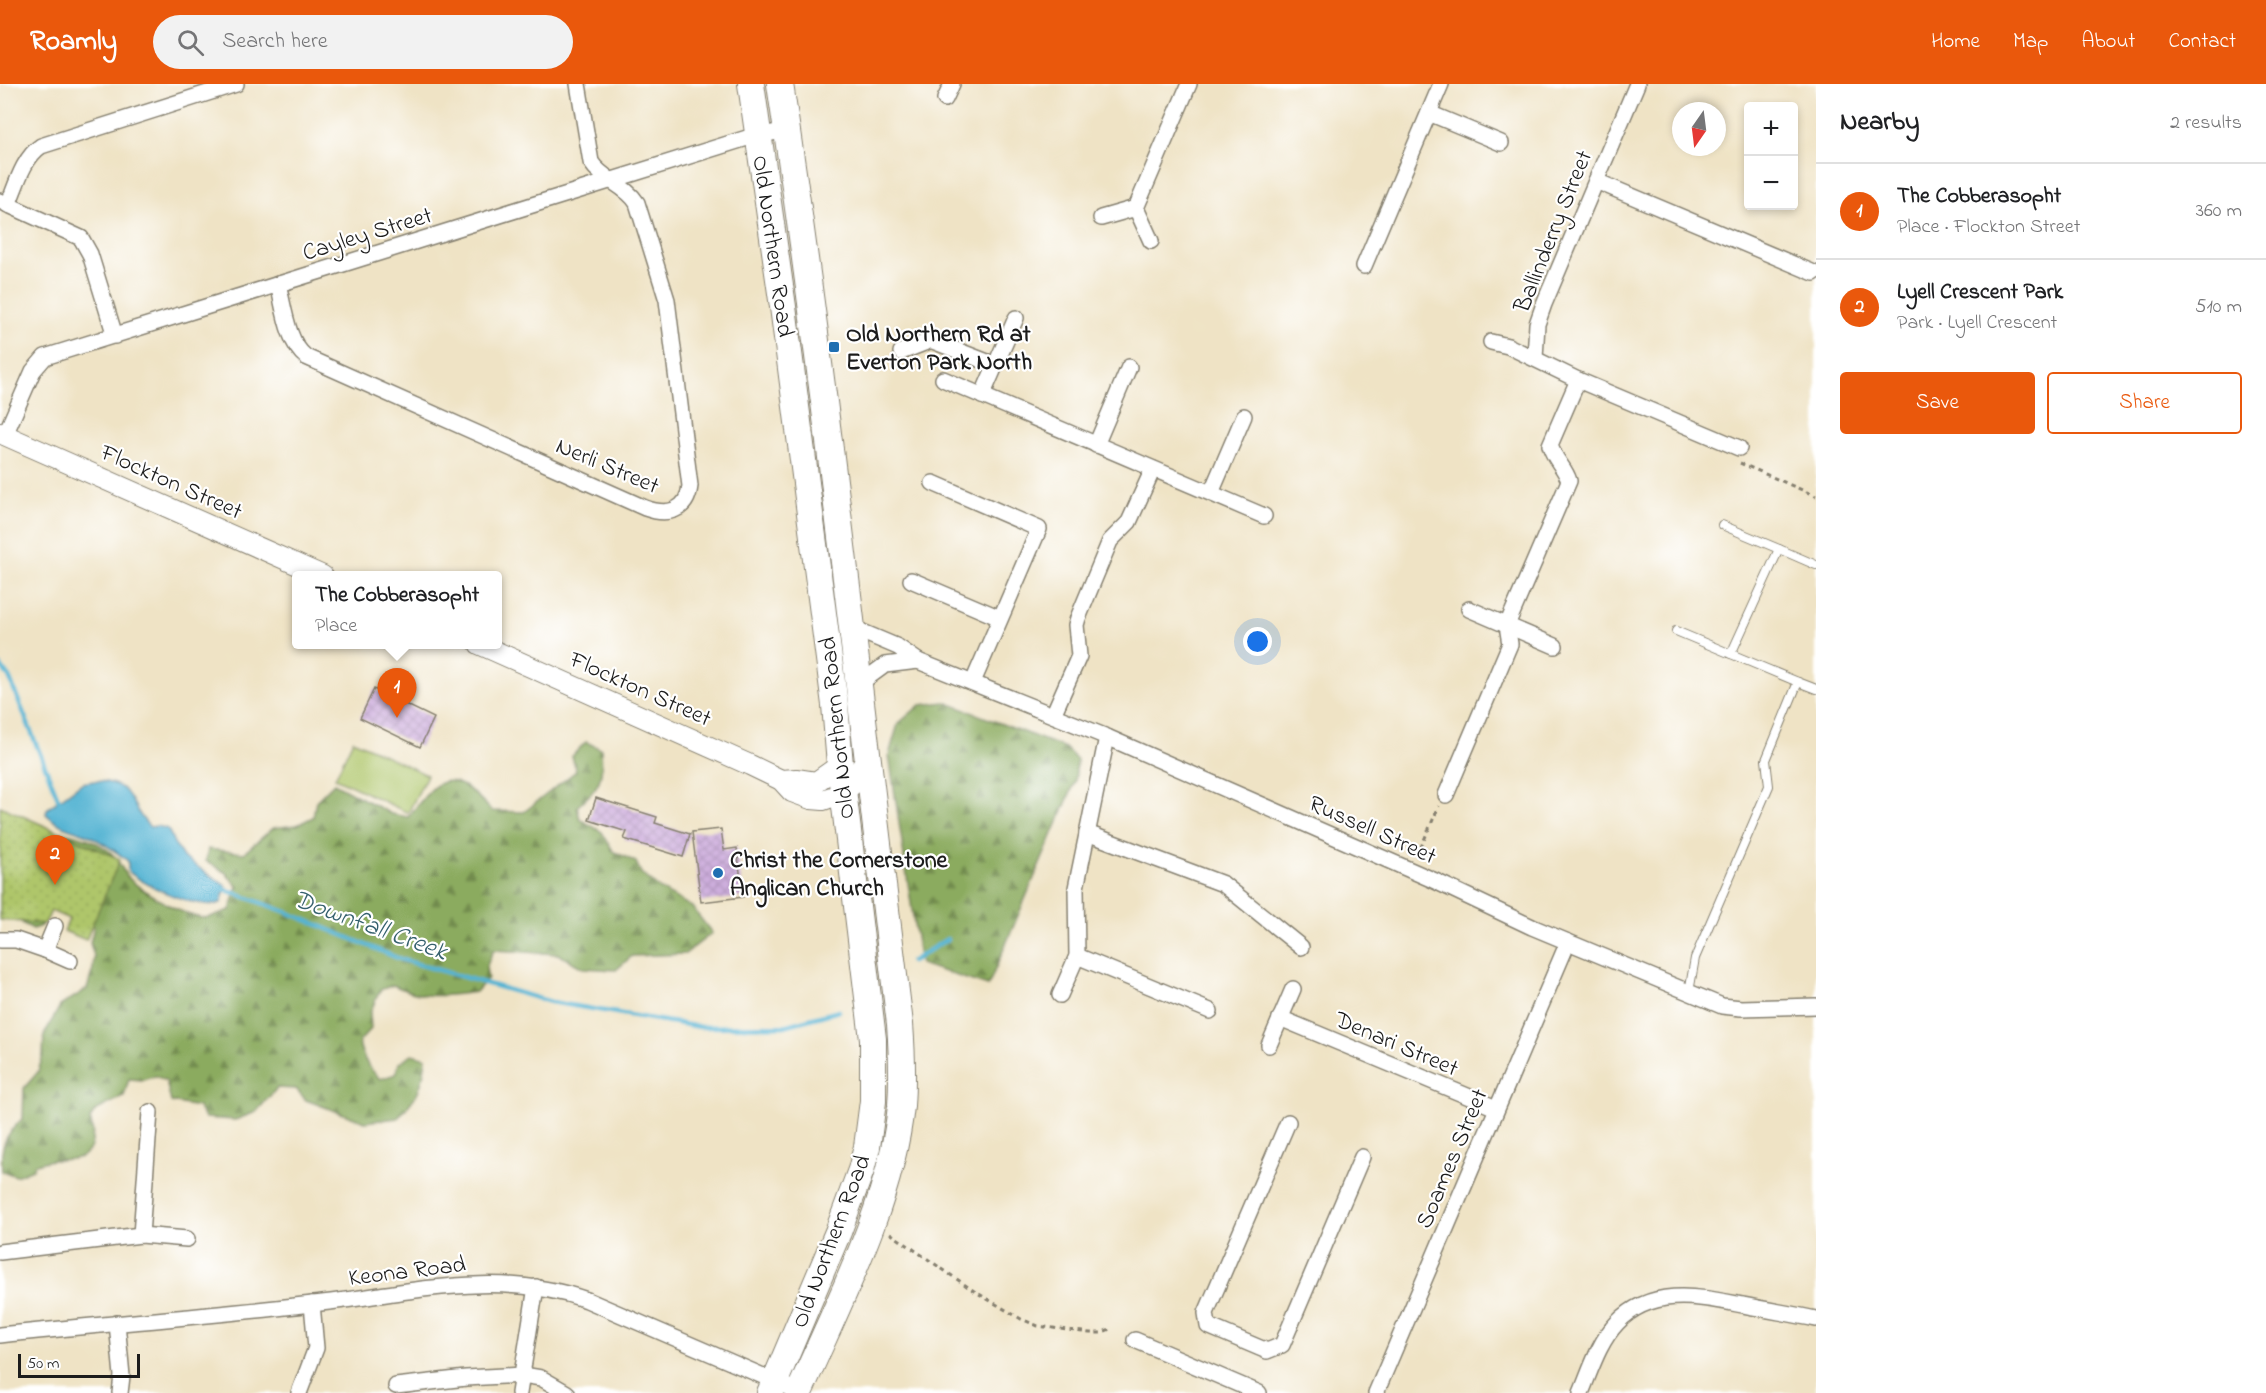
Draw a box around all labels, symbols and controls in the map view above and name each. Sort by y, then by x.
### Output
search box [153,15,573,69]
text: Roamly [30,22,117,63]
icon: search [174,26,207,59]
text: Search here [222,26,328,58]
text: Home [1931,27,1980,57]
text: Map [2013,27,2048,57]
text: About [2081,27,2135,57]
text: Contact [2168,27,2236,57]
north arrow [1672,102,1726,156]
map controls [1744,102,1798,210]
button: + [1744,102,1798,156]
text: Nearby [1840,104,1919,142]
text: 2 results [2170,109,2242,138]
street label: Ballinderry Street [1505,146,1604,320]
street label: Old Northern Road [741,153,802,340]
button: − [1744,156,1798,210]
text: The Cobberasopht [1897,181,2061,213]
text: 1 [1856,197,1863,226]
text: 360 m [2196,197,2242,226]
street label: Cayley Street [298,199,437,273]
text: Place · Flockton Street [1897,213,2080,242]
text: Lyell Crescent Park [1897,277,2063,309]
text: 2 [1855,293,1864,322]
text: 510 m [2195,293,2242,322]
text: Park · Lyell Crescent [1897,309,2057,338]
place label: Old Northern Rd at Everton Park North [846,318,1032,381]
marker: Old Northern Rd at Everton Park North [827,340,841,354]
button: Save [1840,372,2035,434]
button: Share [2047,372,2242,434]
street label: Nerli Street [550,430,664,505]
street label: Flockton Street [93,436,248,530]
popup [292,571,502,649]
text: The Cobberasopht [315,580,479,612]
text: Place [315,612,357,641]
your location [1243,627,1272,656]
street label: Old Northern Road [811,634,865,821]
street label: Flockton Street [562,643,717,737]
pin: 1 [378,668,416,718]
street label: Russell Street [1302,788,1442,875]
pin: 2 [36,836,74,885]
place label: Christ the Cornerstone Anglican Church [730,844,949,908]
marker: Christ the Cornerstone Anglican Church [711,866,725,880]
water label: Downfall Creek [288,881,454,973]
street label: Denari Street [1328,1003,1463,1087]
street label: Soames Street [1408,1084,1499,1234]
street label: Old Northern Road [783,1150,882,1334]
street label: Keona Road [347,1248,468,1297]
scale bar [18,1351,140,1378]
text: 50 m [27,1352,59,1376]

